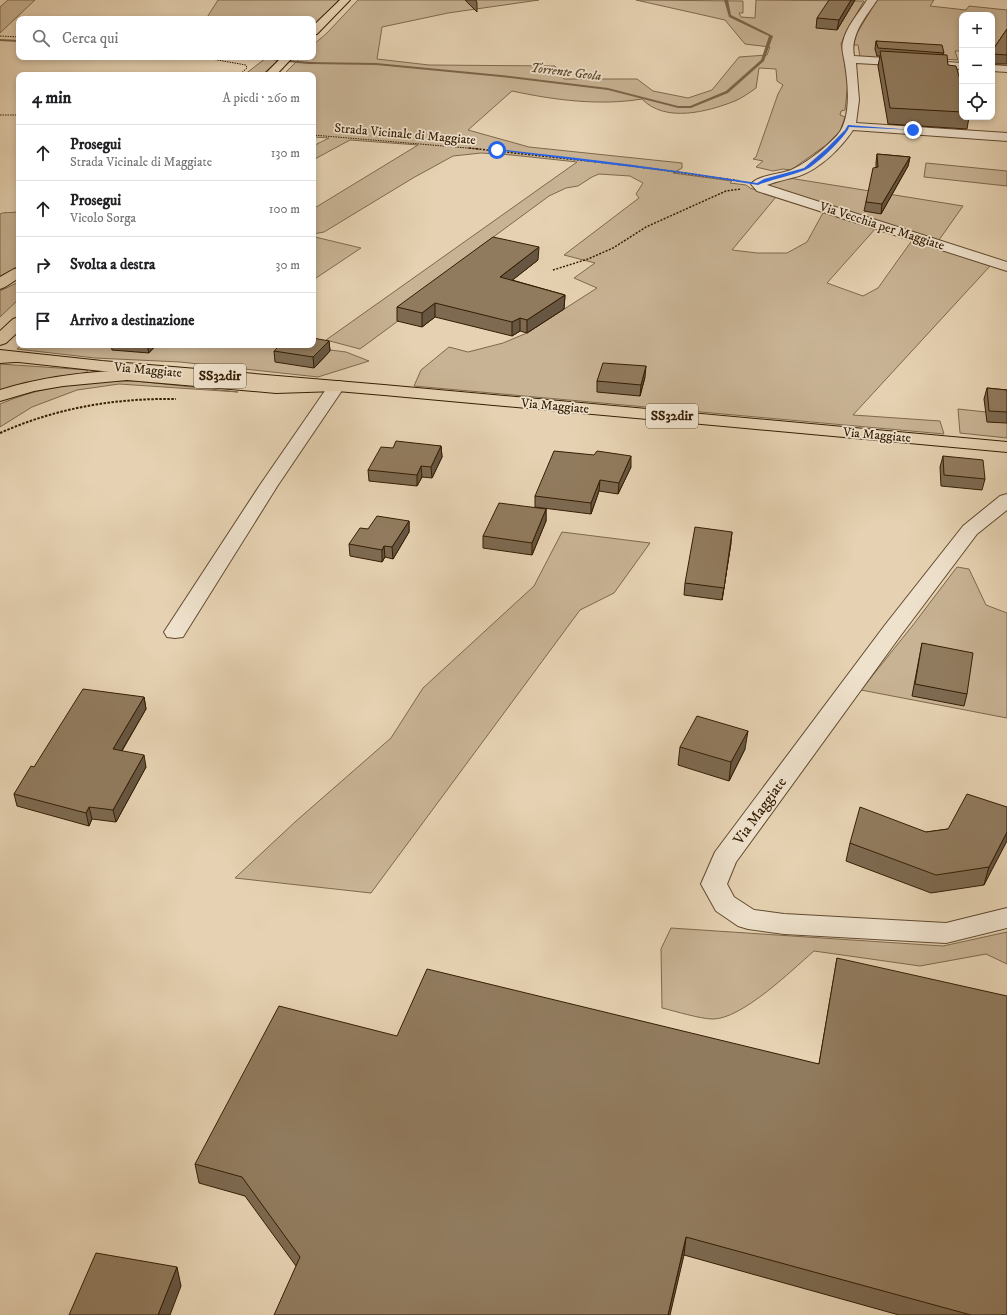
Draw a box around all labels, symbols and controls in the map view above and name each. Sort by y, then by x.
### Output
map controls [959,12,995,120]
button: + [959,12,995,48]
search box [16,16,316,60]
icon: search [30,27,52,49]
text: Cerca qui [62,29,118,48]
button: − [959,48,995,84]
water label: Torrente Geola [530,60,603,84]
button: locate [959,84,995,120]
text: 4 min [32,87,71,109]
text: A piedi · 260 m [222,90,300,106]
street label: Strada Vicinale di Maggiate [334,120,476,148]
route end [904,121,922,139]
text: Prosegui [70,135,121,154]
route start [488,141,506,159]
icon: ahead [32,142,54,164]
text: 130 m [271,145,300,161]
text: Strada Vicinale di Maggiate [70,154,212,170]
text: Prosegui [70,191,121,210]
icon: ahead [32,198,54,220]
street label: Via Vecchia per Maggiate [817,198,946,254]
text: 100 m [269,201,300,217]
text: Vicolo Sorga [70,210,136,226]
icon: right [32,254,54,276]
text: Svolta a destra [70,255,155,274]
text: 30 m [276,257,300,273]
icon: arrive [32,310,54,332]
text: Arrivo a destinazione [70,311,194,330]
street label: Via Maggiate [112,359,183,381]
road number: SS32dir [194,364,246,388]
street label: Via Maggiate [519,395,590,417]
road number: SS32dir [646,404,698,428]
street label: Via Maggiate [841,424,912,446]
street label: Via Maggiate [729,774,791,849]

